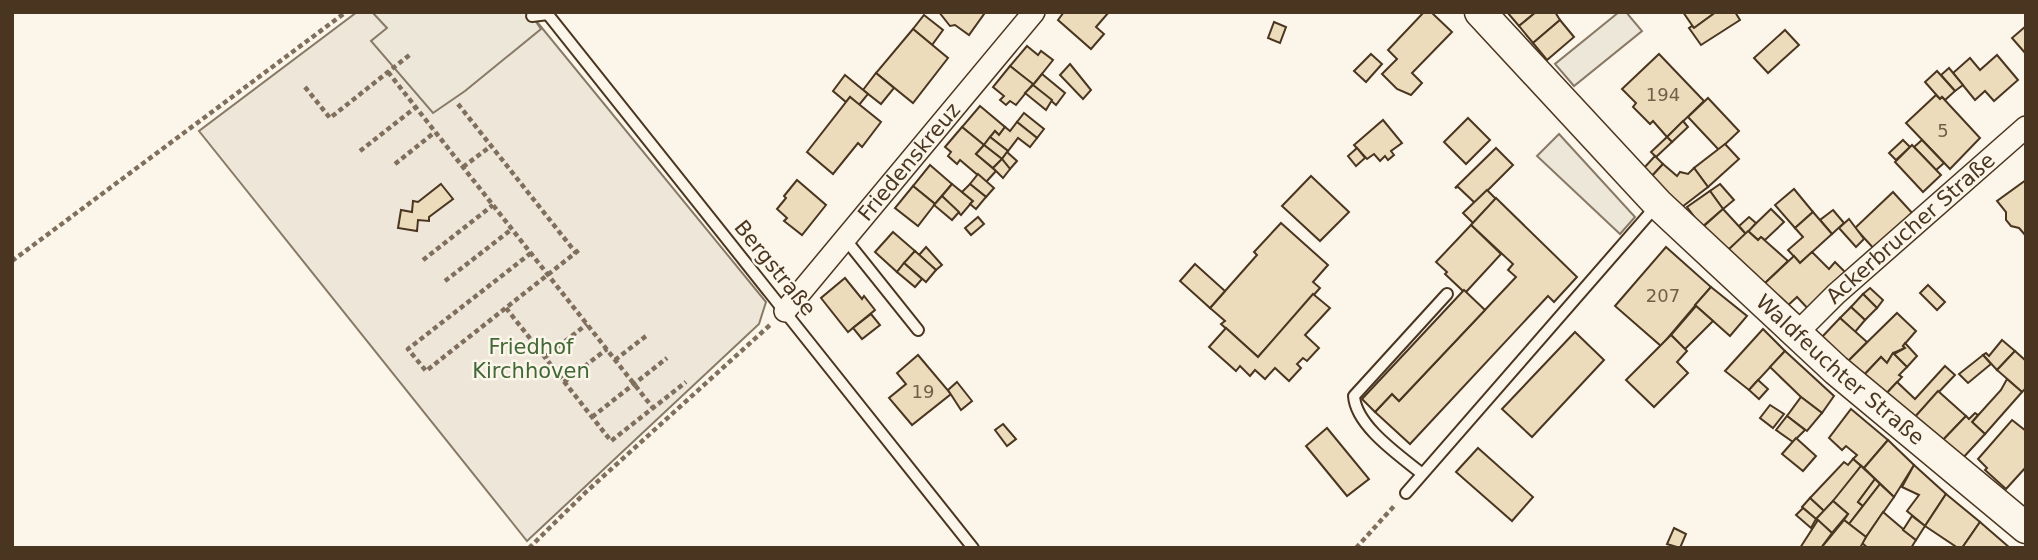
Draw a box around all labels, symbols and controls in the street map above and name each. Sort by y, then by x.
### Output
house number: 194 [1646,84,1680,105]
street label: Friedenskreuz [853,98,965,226]
house number: 5 [1937,120,1949,141]
street label: Ackerbrucher Straße [1821,148,2000,309]
street label: Bergstraße [729,215,821,321]
house number: 207 [1646,285,1680,306]
street label: Waldfeuchter Straße [1751,290,1929,450]
park label: Friedhof Kirchhoven [472,335,590,383]
house number: 19 [912,381,934,402]

